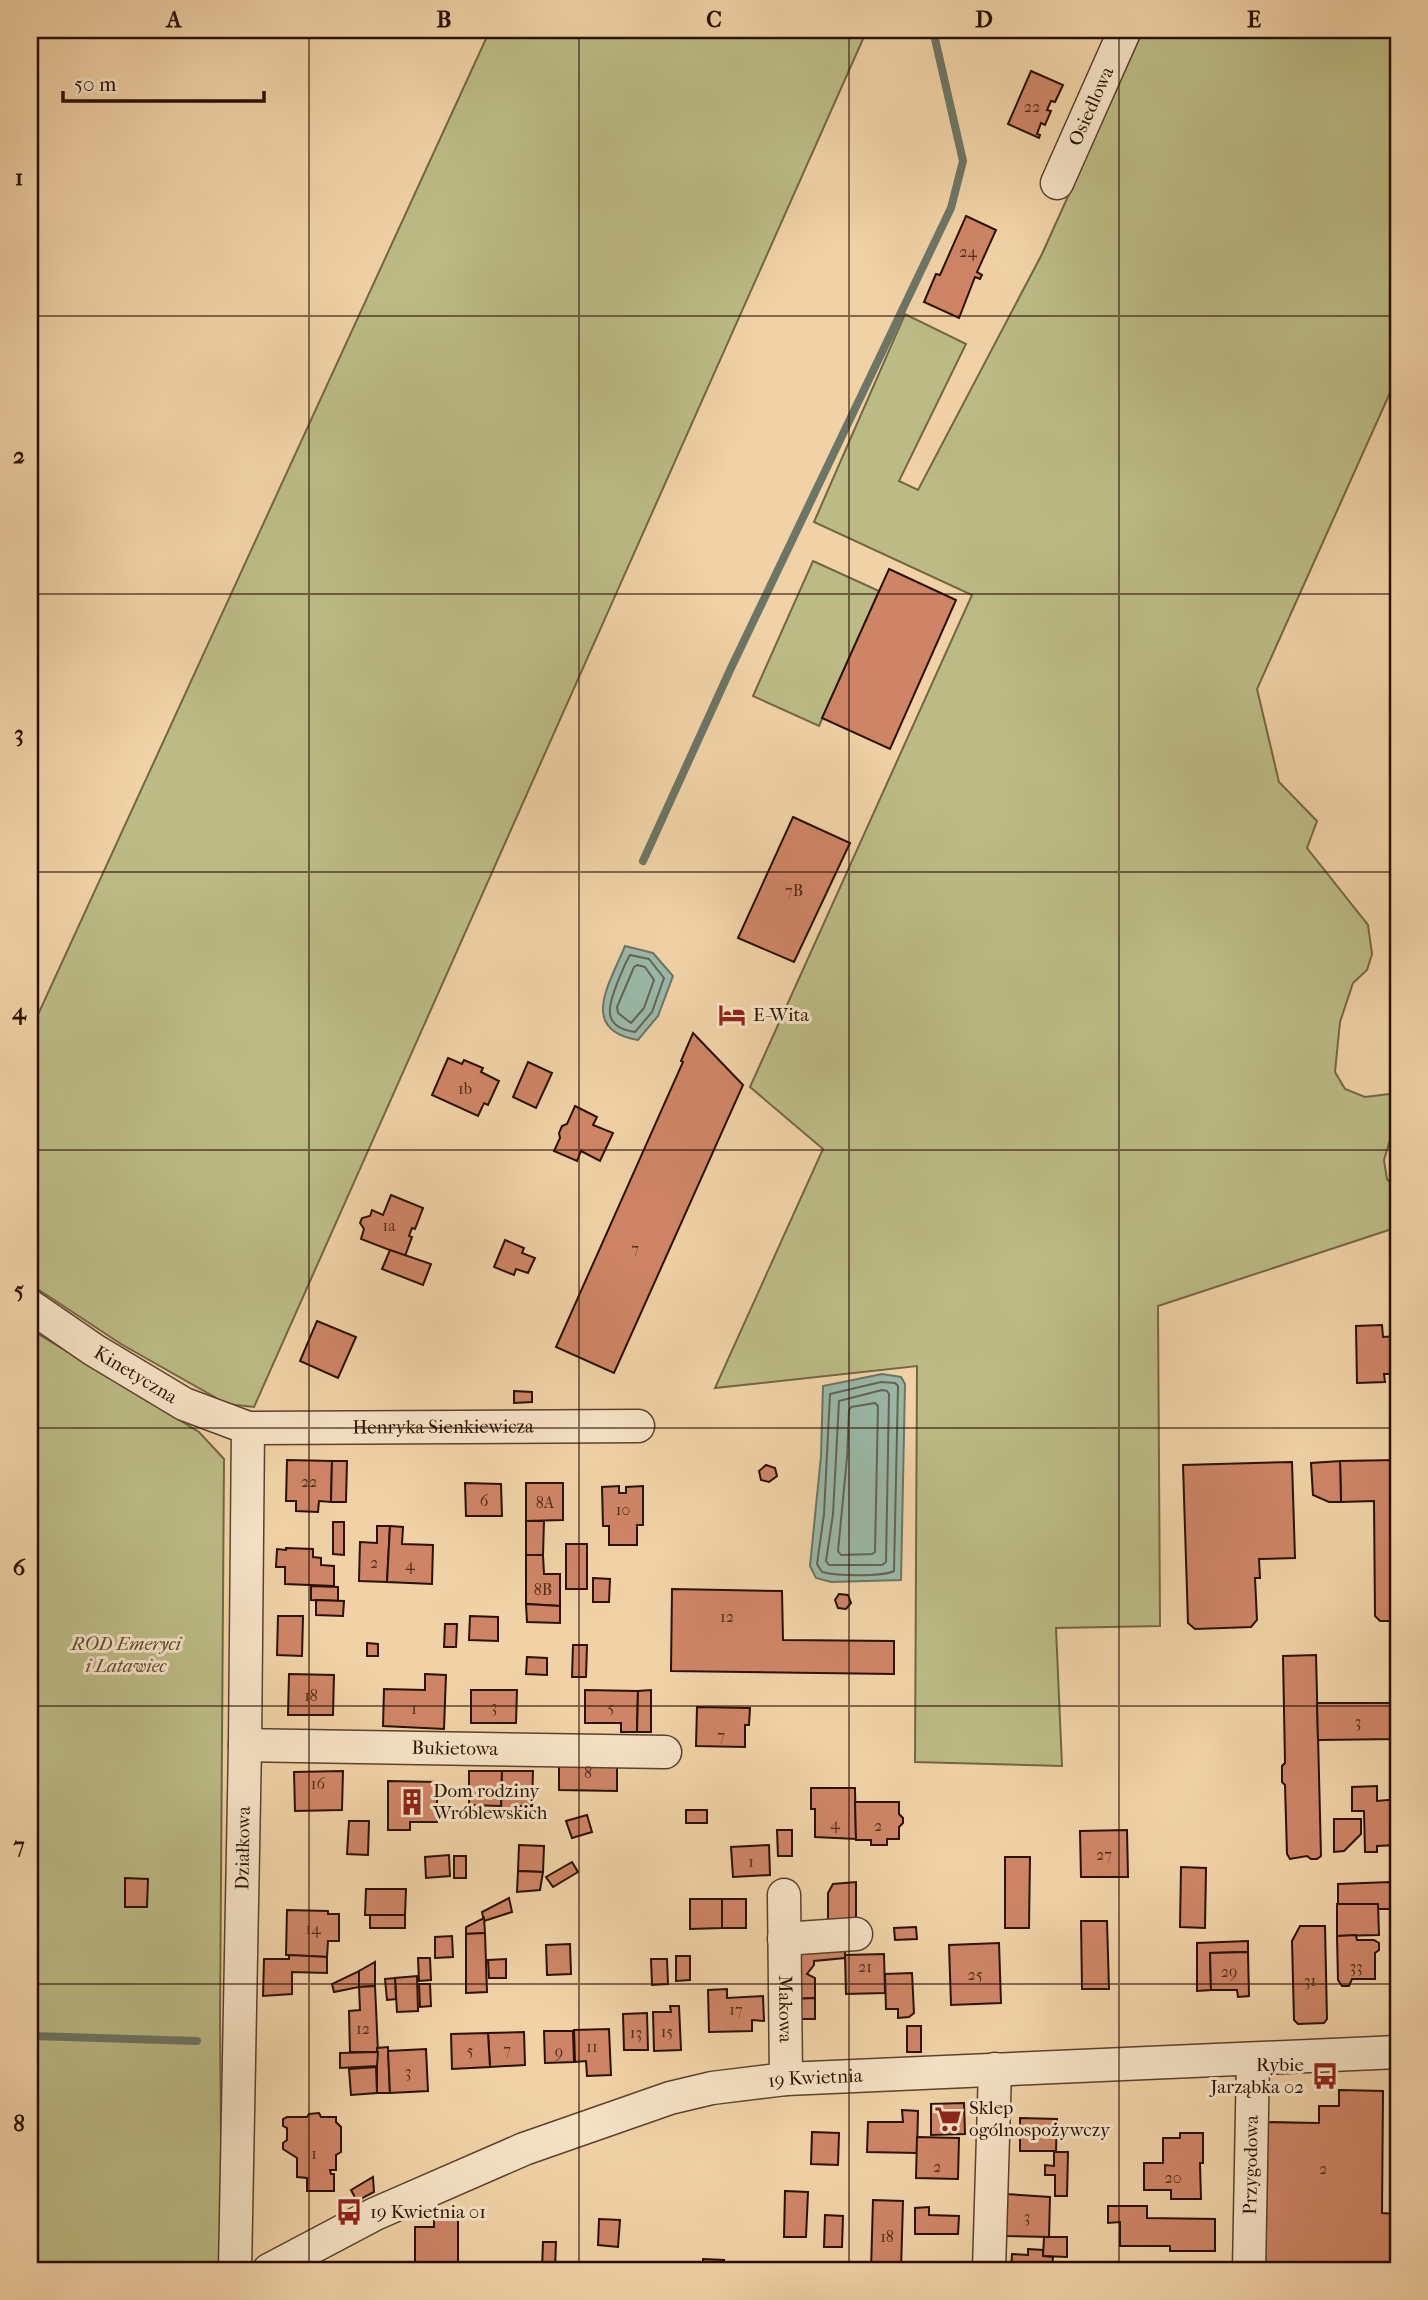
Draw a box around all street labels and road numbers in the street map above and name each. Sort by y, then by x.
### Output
street label: Osiedlowa [1064,63,1118,149]
street label: Kinetyczna [90,1342,181,1408]
street label: Henryka Sienkiewicza [352,1416,534,1438]
street label: Bukietowa [412,1737,499,1760]
street label: Działkowa [231,1806,255,1890]
street label: Makowa [774,1975,797,2043]
street label: 19 Kwietnia [767,2065,863,2092]
street label: Przygodowa [1239,2115,1263,2215]

